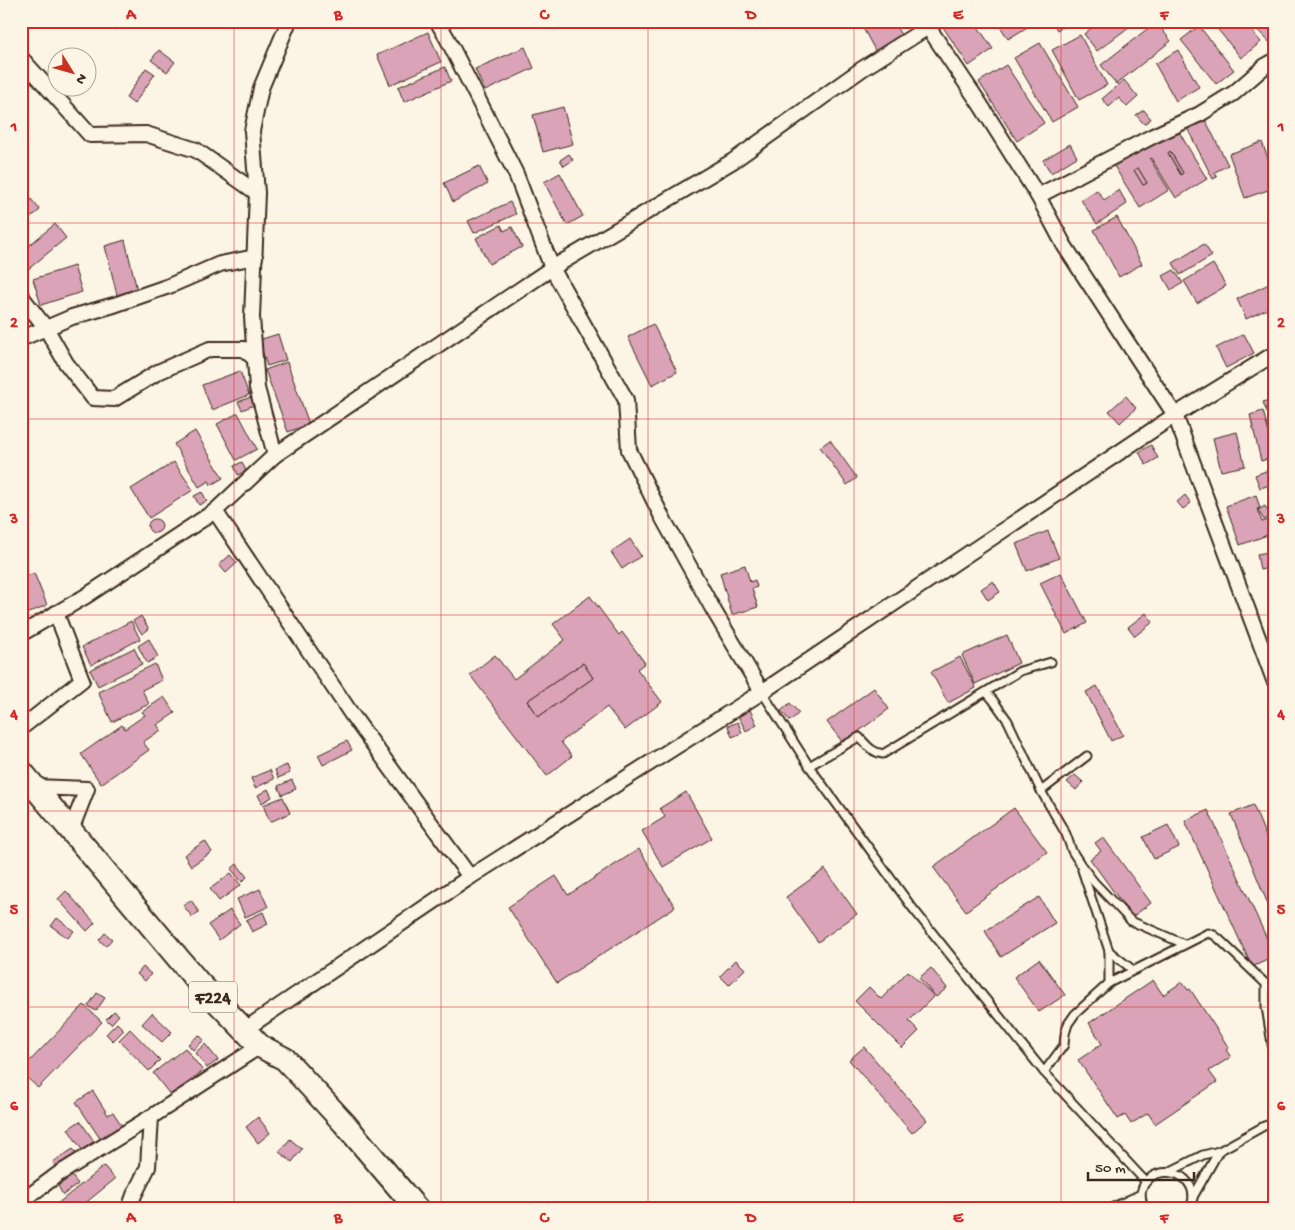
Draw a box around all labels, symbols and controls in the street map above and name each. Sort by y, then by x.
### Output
text: A [125,7,137,26]
text: B [333,7,343,26]
text: C [539,7,550,26]
text: D [744,7,757,26]
text: E [953,7,964,26]
text: F [1159,7,1170,26]
north arrow [48,48,98,98]
text: N [71,70,90,87]
text: 1 [10,119,17,138]
text: 1 [1277,119,1284,138]
text: 2 [10,315,18,334]
text: 2 [1277,315,1285,334]
text: 3 [9,511,18,530]
text: 3 [1276,511,1285,530]
text: 4 [9,707,18,726]
text: 4 [1276,707,1285,726]
text: 5 [10,902,19,921]
text: 5 [1277,902,1286,921]
road number: F224 [189,982,237,1012]
text: 6 [10,1098,19,1117]
text: 6 [1277,1098,1286,1117]
scale bar [1088,1150,1194,1182]
text: 50 m [1095,1160,1126,1178]
text: A [125,1210,137,1229]
text: B [333,1210,343,1229]
text: C [539,1210,550,1229]
text: D [744,1210,757,1229]
text: E [953,1210,964,1229]
text: F [1159,1210,1170,1229]

